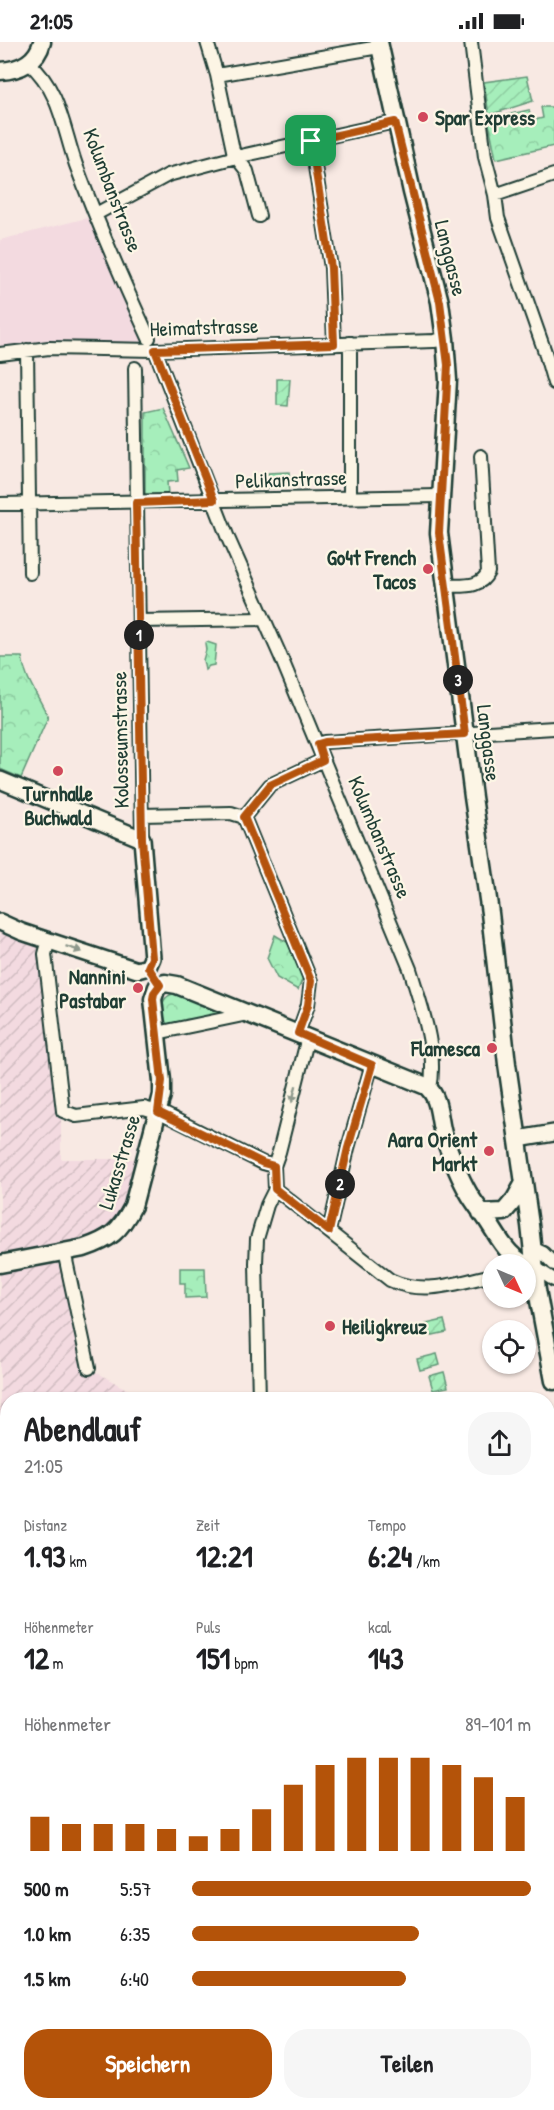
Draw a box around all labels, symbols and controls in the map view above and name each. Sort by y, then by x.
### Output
text: 21:05 [30,6,73,36]
place label: Spar Express [435,103,535,133]
marker: Spar Express [416,110,430,124]
pin [285,115,336,166]
street label: Kolumbanstrasse [76,124,150,256]
icon: arrive [294,124,327,157]
street label: Langgasse [428,217,474,299]
street label: Heimatstrasse [149,311,259,343]
street label: Pelikanstrasse [235,463,347,495]
place label: Go4t French Tacos [327,543,416,596]
marker: Go4t French Tacos [421,562,435,576]
pin: 1 [124,620,154,650]
text: 1 [136,624,142,646]
pin: 3 [443,665,473,695]
text: 3 [454,669,462,691]
street label: Kolosseumstrasse [104,671,136,809]
street label: Langgasse [470,703,508,783]
marker: Turnhalle Buchwald [51,764,65,778]
street label: Kolumbanstrasse [341,771,419,903]
place label: Turnhalle Buchwald [22,779,94,832]
one-way arrow [66,945,84,954]
place label: Nannini Pastabar [59,962,127,1015]
marker: Nannini Pastabar [131,981,145,995]
place label: Flamesca [410,1034,481,1063]
marker: Flamesca [485,1041,499,1055]
one-way arrow [288,1085,298,1103]
street label: Lukasstrasse [91,1111,147,1213]
place label: Aara Orient Markt [388,1125,478,1178]
marker: Aara Orient Markt [482,1144,496,1158]
pin: 2 [325,1169,355,1199]
text: 2 [336,1173,344,1195]
north arrow [482,1254,536,1308]
map controls [482,1254,536,1374]
place label: Heiligkreuz [342,1312,427,1342]
marker: Heiligkreuz [323,1319,337,1333]
button: locate [482,1320,536,1374]
text: Abendlauf [24,1407,141,1451]
button: share [468,1412,531,1475]
text: 21:05 [24,1452,63,1479]
text: Distanz [24,1514,67,1536]
text: Zeit [196,1514,220,1536]
text: Tempo [368,1514,406,1536]
text: 1.93 [24,1536,66,1576]
text: 12:21 [196,1536,253,1576]
text: 6:24 [368,1536,412,1576]
text: km [66,1550,87,1572]
text: /km [412,1550,440,1572]
text: Höhenmeter [24,1616,94,1638]
text: Puls [196,1616,221,1638]
text: kcal [368,1616,391,1638]
text: 12 [24,1638,49,1678]
text: 151 [196,1638,230,1678]
text: 143 [368,1638,404,1678]
text: m [49,1652,64,1674]
text: bpm [230,1652,259,1674]
text: Höhenmeter [24,1710,111,1737]
text: 89–101 m [465,1710,531,1737]
text: 500 m [24,1875,69,1902]
text: 5:57 [120,1875,151,1902]
text: 1.0 km [24,1920,71,1947]
text: 6:35 [120,1920,150,1947]
text: 1.5 km [24,1965,71,1992]
text: 6:40 [120,1965,149,1992]
button: Speichern [24,2029,272,2098]
button: Teilen [284,2029,531,2098]

